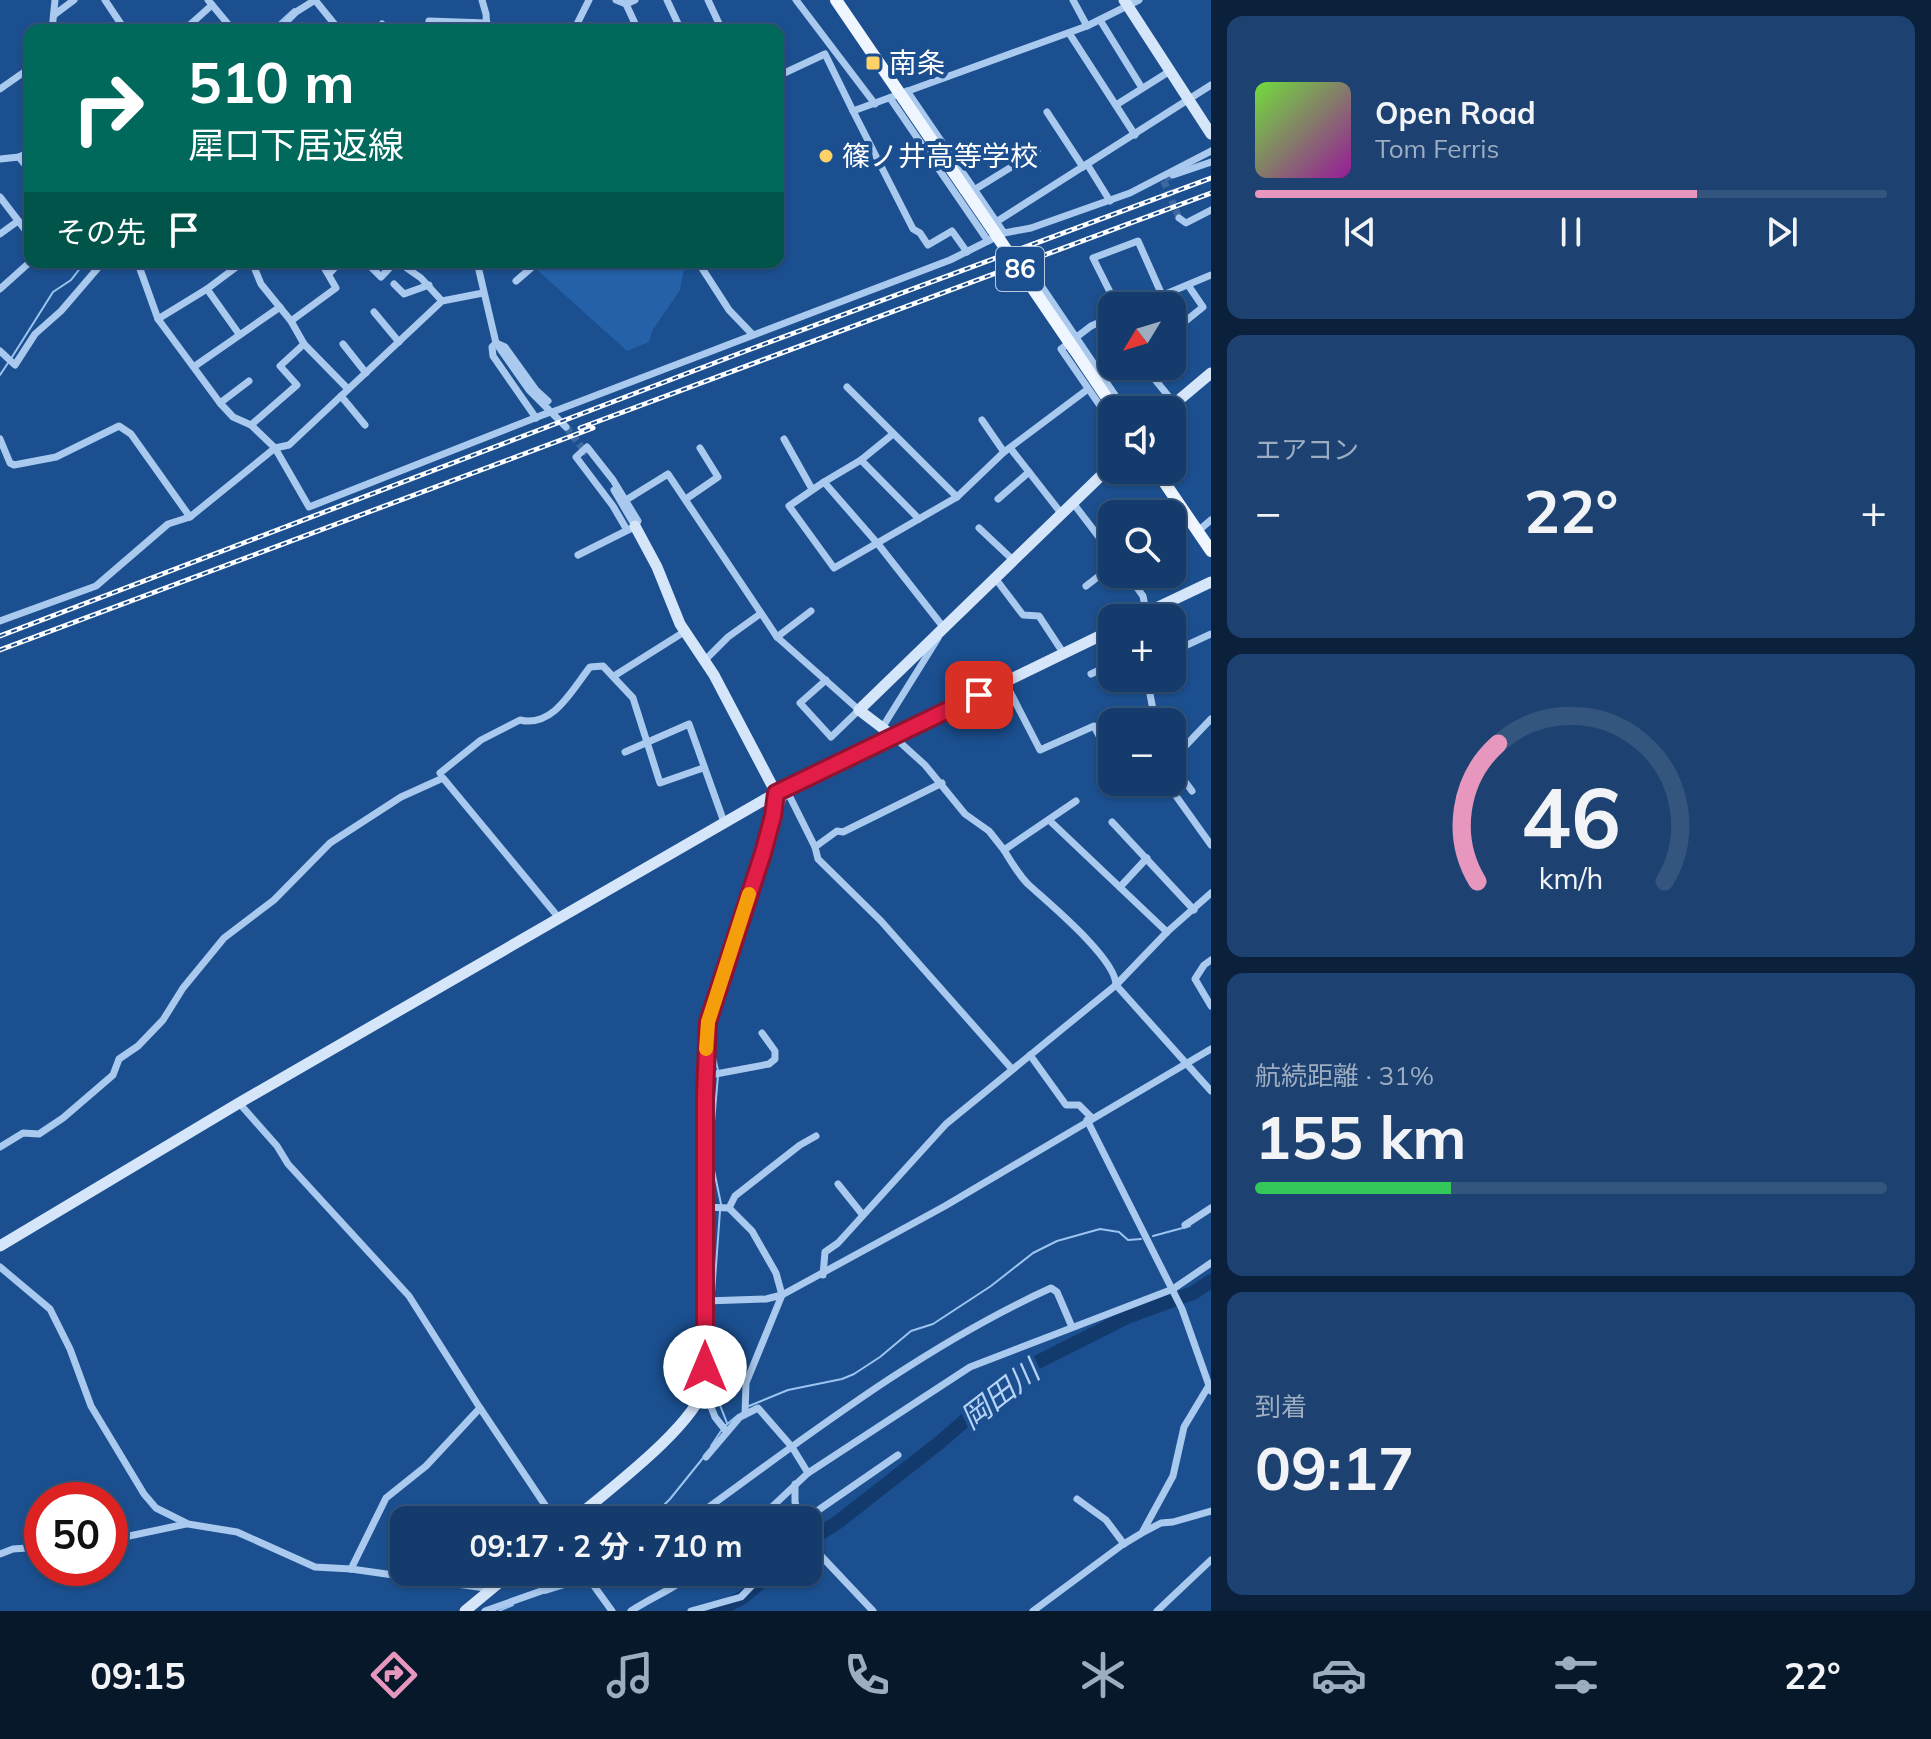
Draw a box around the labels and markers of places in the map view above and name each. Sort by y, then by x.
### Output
place label: 南条 [889,45,945,80]
marker: 南条 [864,54,882,72]
place label: 篠ノ井高等学校 [842,138,1038,173]
marker: 篠ノ井高等学校 [817,147,835,165]
pin [945,661,1013,729]

